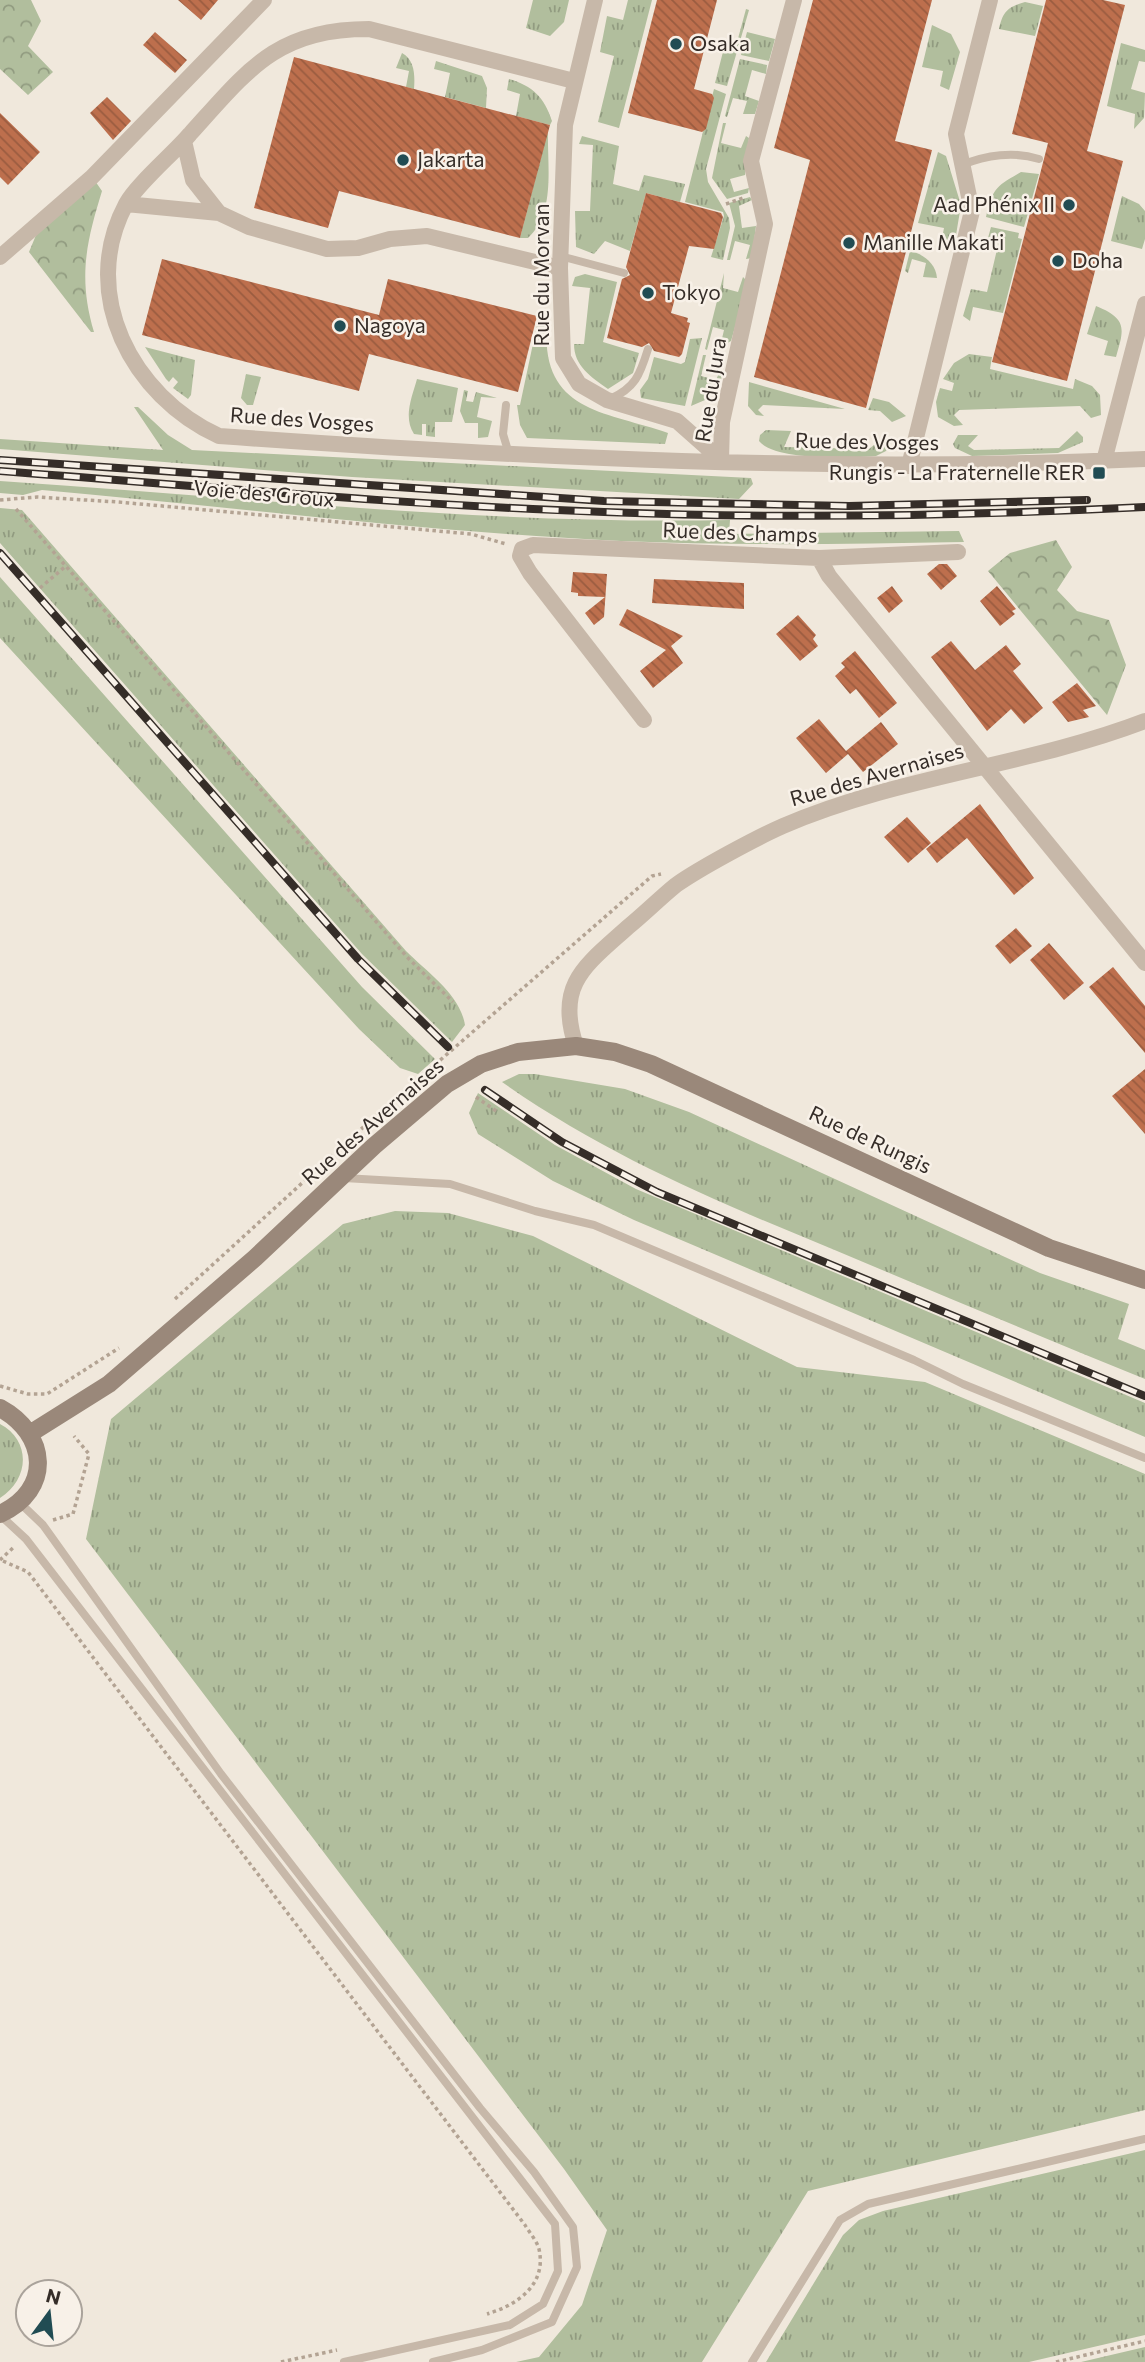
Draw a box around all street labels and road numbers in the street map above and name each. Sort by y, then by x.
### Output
street label: Rue du Morvan [528,203,553,347]
street label: Rue du Jura [689,336,730,444]
street label: Rue des Vosges [229,401,375,436]
street label: Rue des Vosges [795,427,939,454]
street label: Voie des Groux [192,474,336,511]
street label: Rue des Champs [662,516,818,547]
street label: Rue des Avernaises [787,737,966,810]
street label: Rue des Avernaises [296,1052,448,1189]
street label: Rue de Rungis [806,1099,936,1178]

